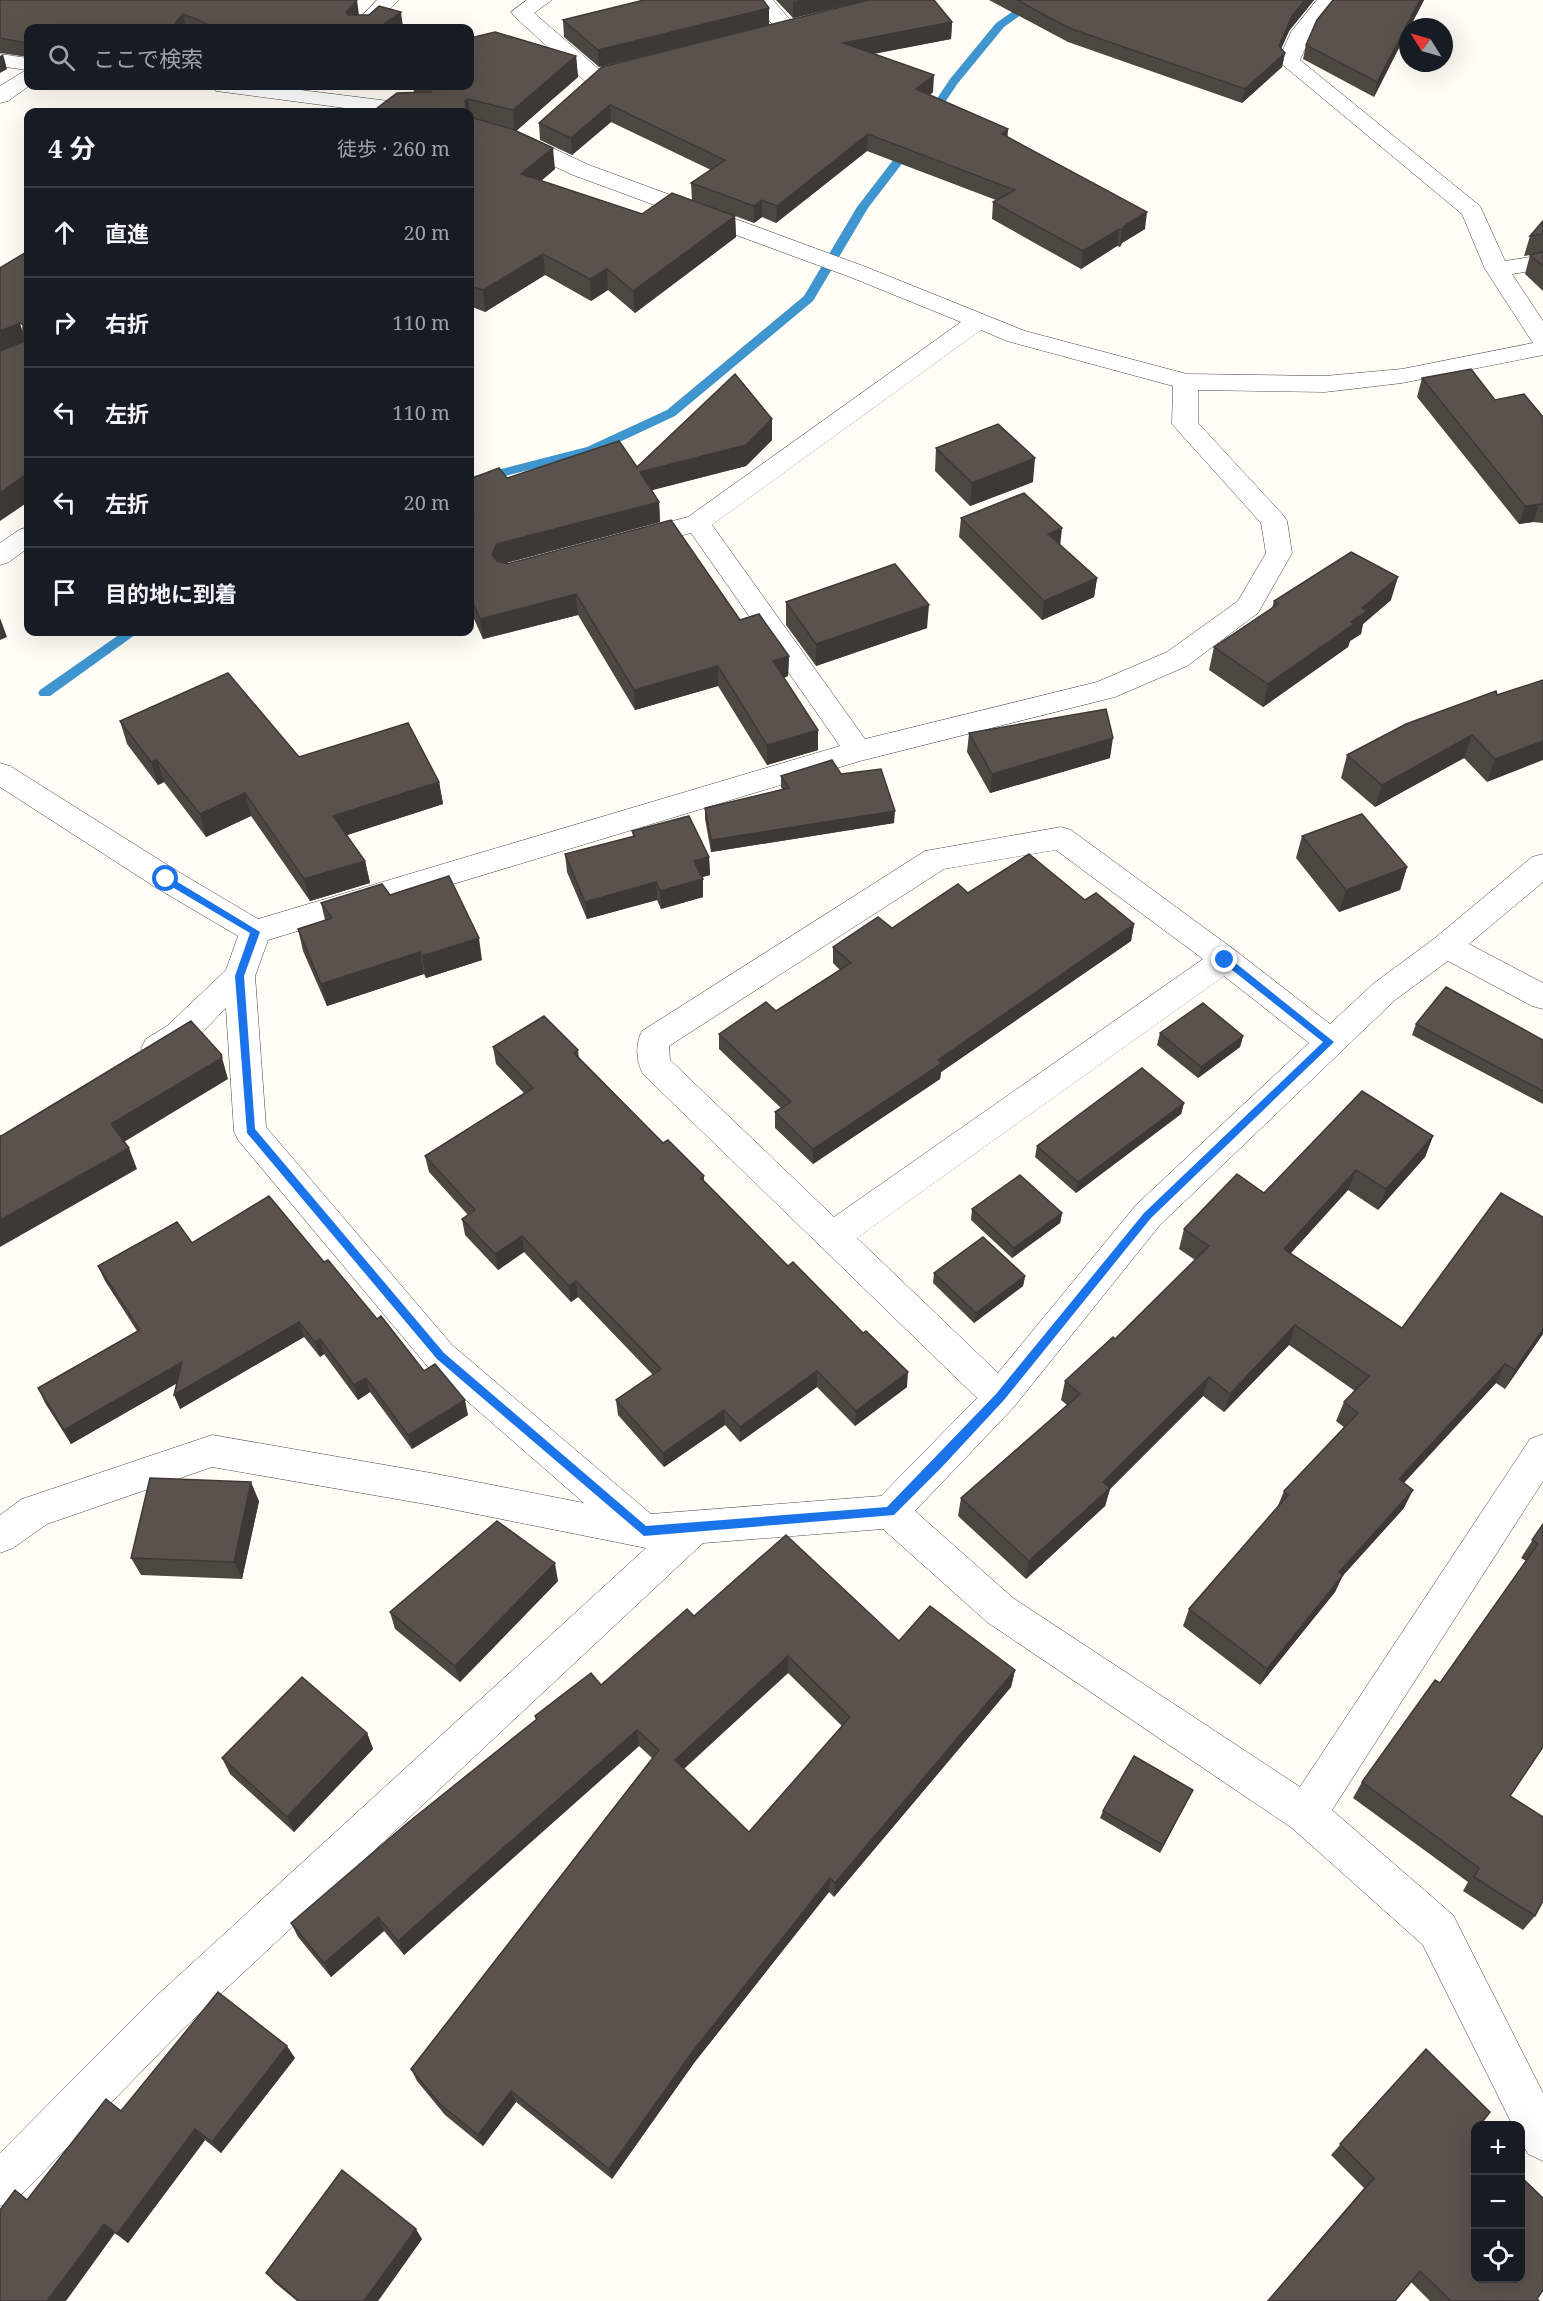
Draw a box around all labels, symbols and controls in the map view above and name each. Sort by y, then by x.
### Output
north arrow [1399,18,1453,72]
search box [24,24,474,90]
icon: search [45,41,78,74]
text: ここで検索 [93,43,203,73]
text: 4 分 [48,130,95,166]
text: 徒歩 · 260 m [337,135,450,162]
icon: ahead [48,216,81,249]
text: 直進 [105,218,149,248]
text: 20 m [404,219,450,246]
icon: right [48,306,81,339]
text: 右折 [105,308,149,338]
text: 110 m [392,309,450,336]
icon: left [48,396,81,429]
text: 左折 [105,398,149,428]
text: 110 m [392,399,450,426]
icon: left [48,486,81,519]
text: 左折 [105,488,149,518]
text: 20 m [404,489,450,516]
icon: arrive [48,576,81,609]
text: 目的地に到着 [105,578,237,608]
route start [152,865,178,891]
route end [1211,946,1237,972]
map controls [1471,2121,1525,2283]
button: + [1471,2121,1525,2175]
button: − [1471,2175,1525,2229]
button: locate [1471,2229,1525,2283]

